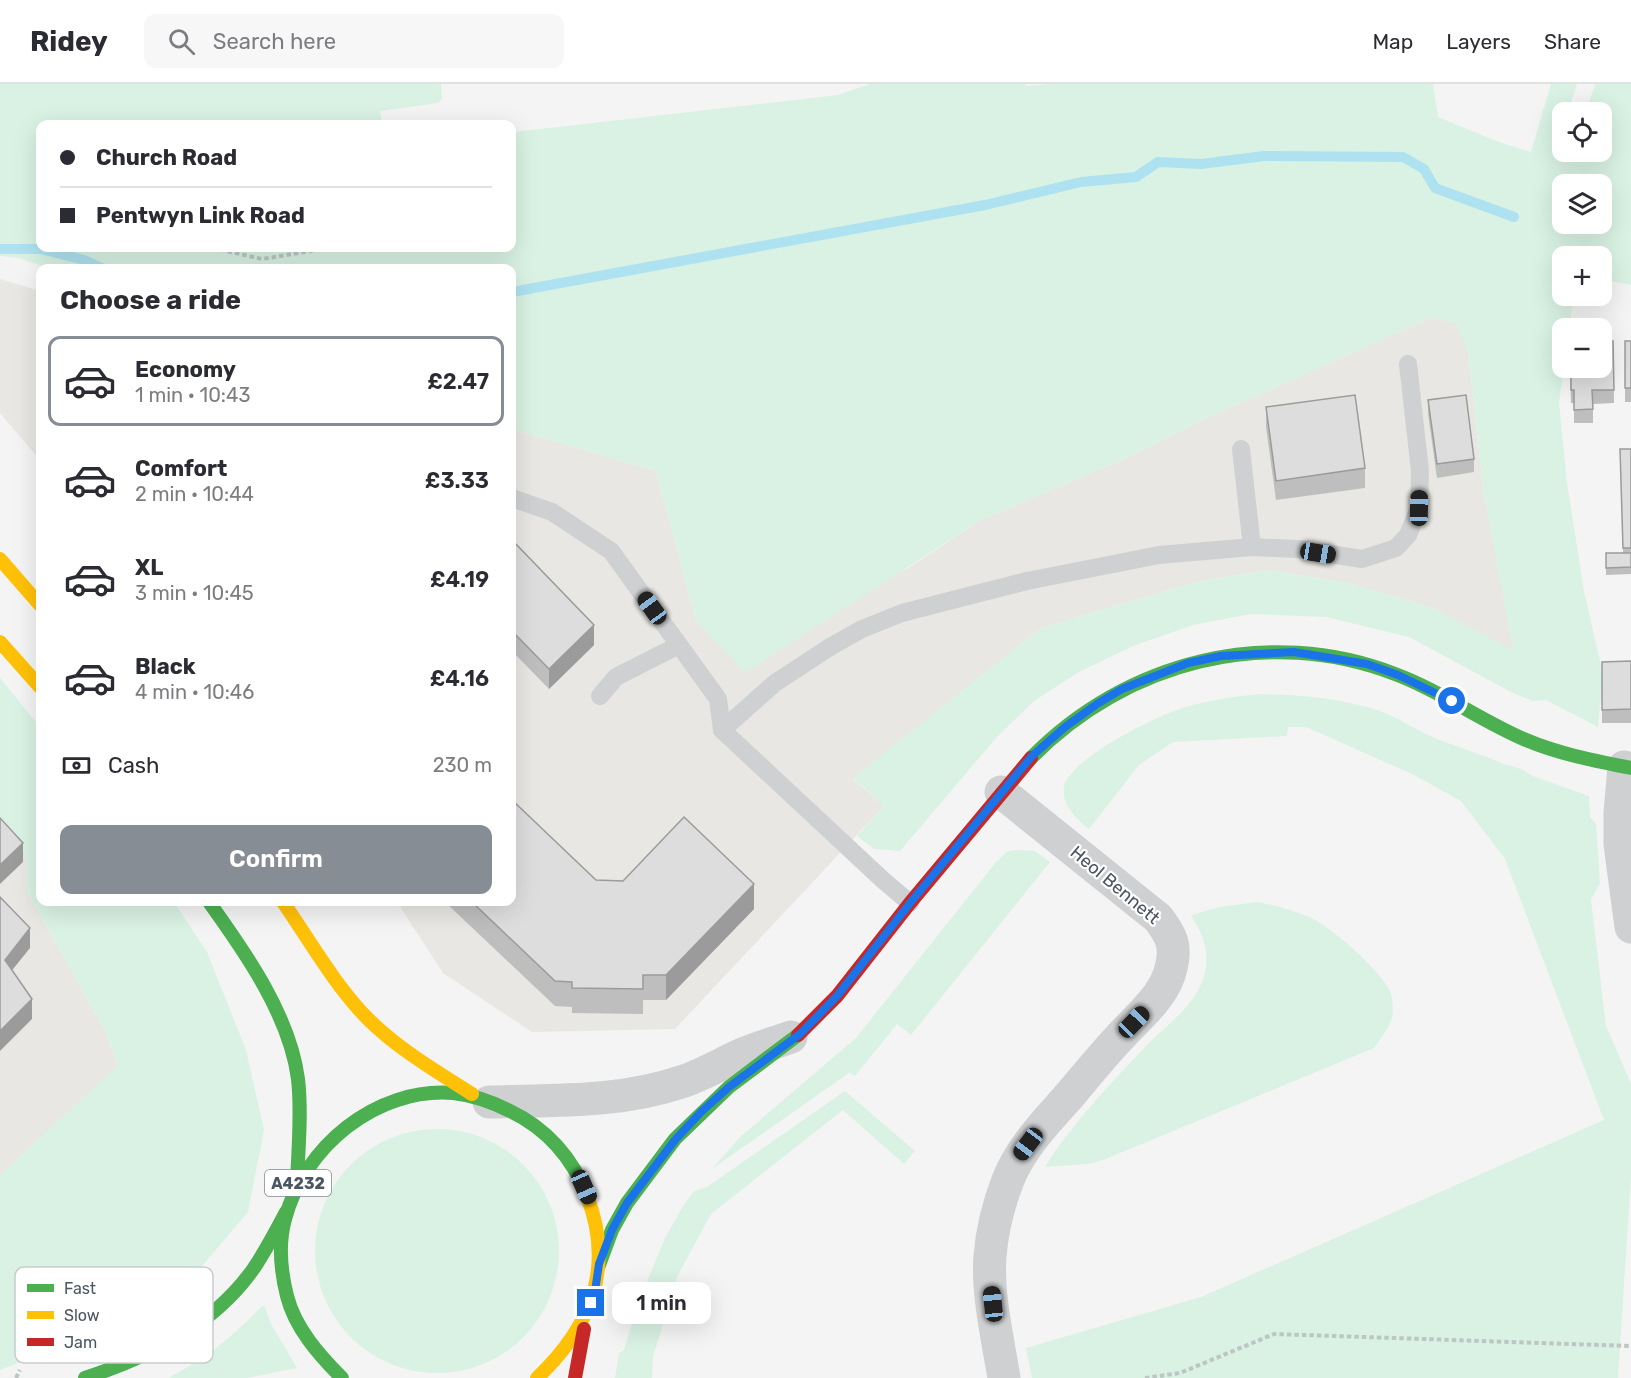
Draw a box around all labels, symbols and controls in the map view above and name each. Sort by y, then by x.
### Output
search box [144,14,564,68]
text: Ridey [30,25,108,58]
icon: search [165,25,198,58]
text: Search here [213,28,336,55]
text: Map [1372,29,1413,54]
text: Layers [1446,29,1511,54]
text: Share [1544,29,1601,54]
map controls [1552,102,1612,378]
button: locate [1552,102,1612,162]
text: Church Road [96,144,237,171]
button: layers [1552,174,1612,234]
text: Pentwyn Link Road [96,202,305,229]
button: + [1552,246,1612,306]
text: Choose a ride [60,284,241,316]
button: − [1552,318,1612,378]
icon: car [63,354,117,408]
text: Economy [135,356,236,383]
text: £2.47 [427,368,489,395]
text: 1 min · 10:43 [135,383,250,407]
icon: car [63,453,117,507]
text: Comfort [135,455,227,482]
text: £3.33 [425,467,489,494]
text: 2 min · 10:44 [135,482,254,506]
car [1410,490,1428,526]
car [1299,541,1337,565]
icon: car [63,552,117,606]
text: XL [135,554,163,581]
text: £4.19 [430,566,489,593]
text: 3 min · 10:45 [135,581,254,605]
car [634,588,670,628]
icon: car [63,651,117,705]
text: Black [135,653,196,680]
text: £4.16 [430,665,489,692]
text: 4 min · 10:46 [135,680,254,704]
route start [1438,687,1465,714]
icon: cash [60,749,93,782]
text: Cash [108,752,159,779]
text: 230 m [433,753,492,777]
button: Confirm [60,825,492,894]
street label: Heol Bennett [1066,841,1164,929]
car [1115,1003,1153,1041]
car [1010,1124,1046,1164]
car [568,1167,600,1207]
road number: A4232 [265,1170,331,1196]
legend [15,1267,213,1363]
text: Fast [64,1279,96,1298]
callout: 1 min [612,1282,711,1324]
car [982,1285,1004,1323]
route end [577,1289,604,1316]
text: 1 min [636,1291,687,1315]
text: Slow [64,1306,100,1325]
text: Jam [64,1333,97,1352]

